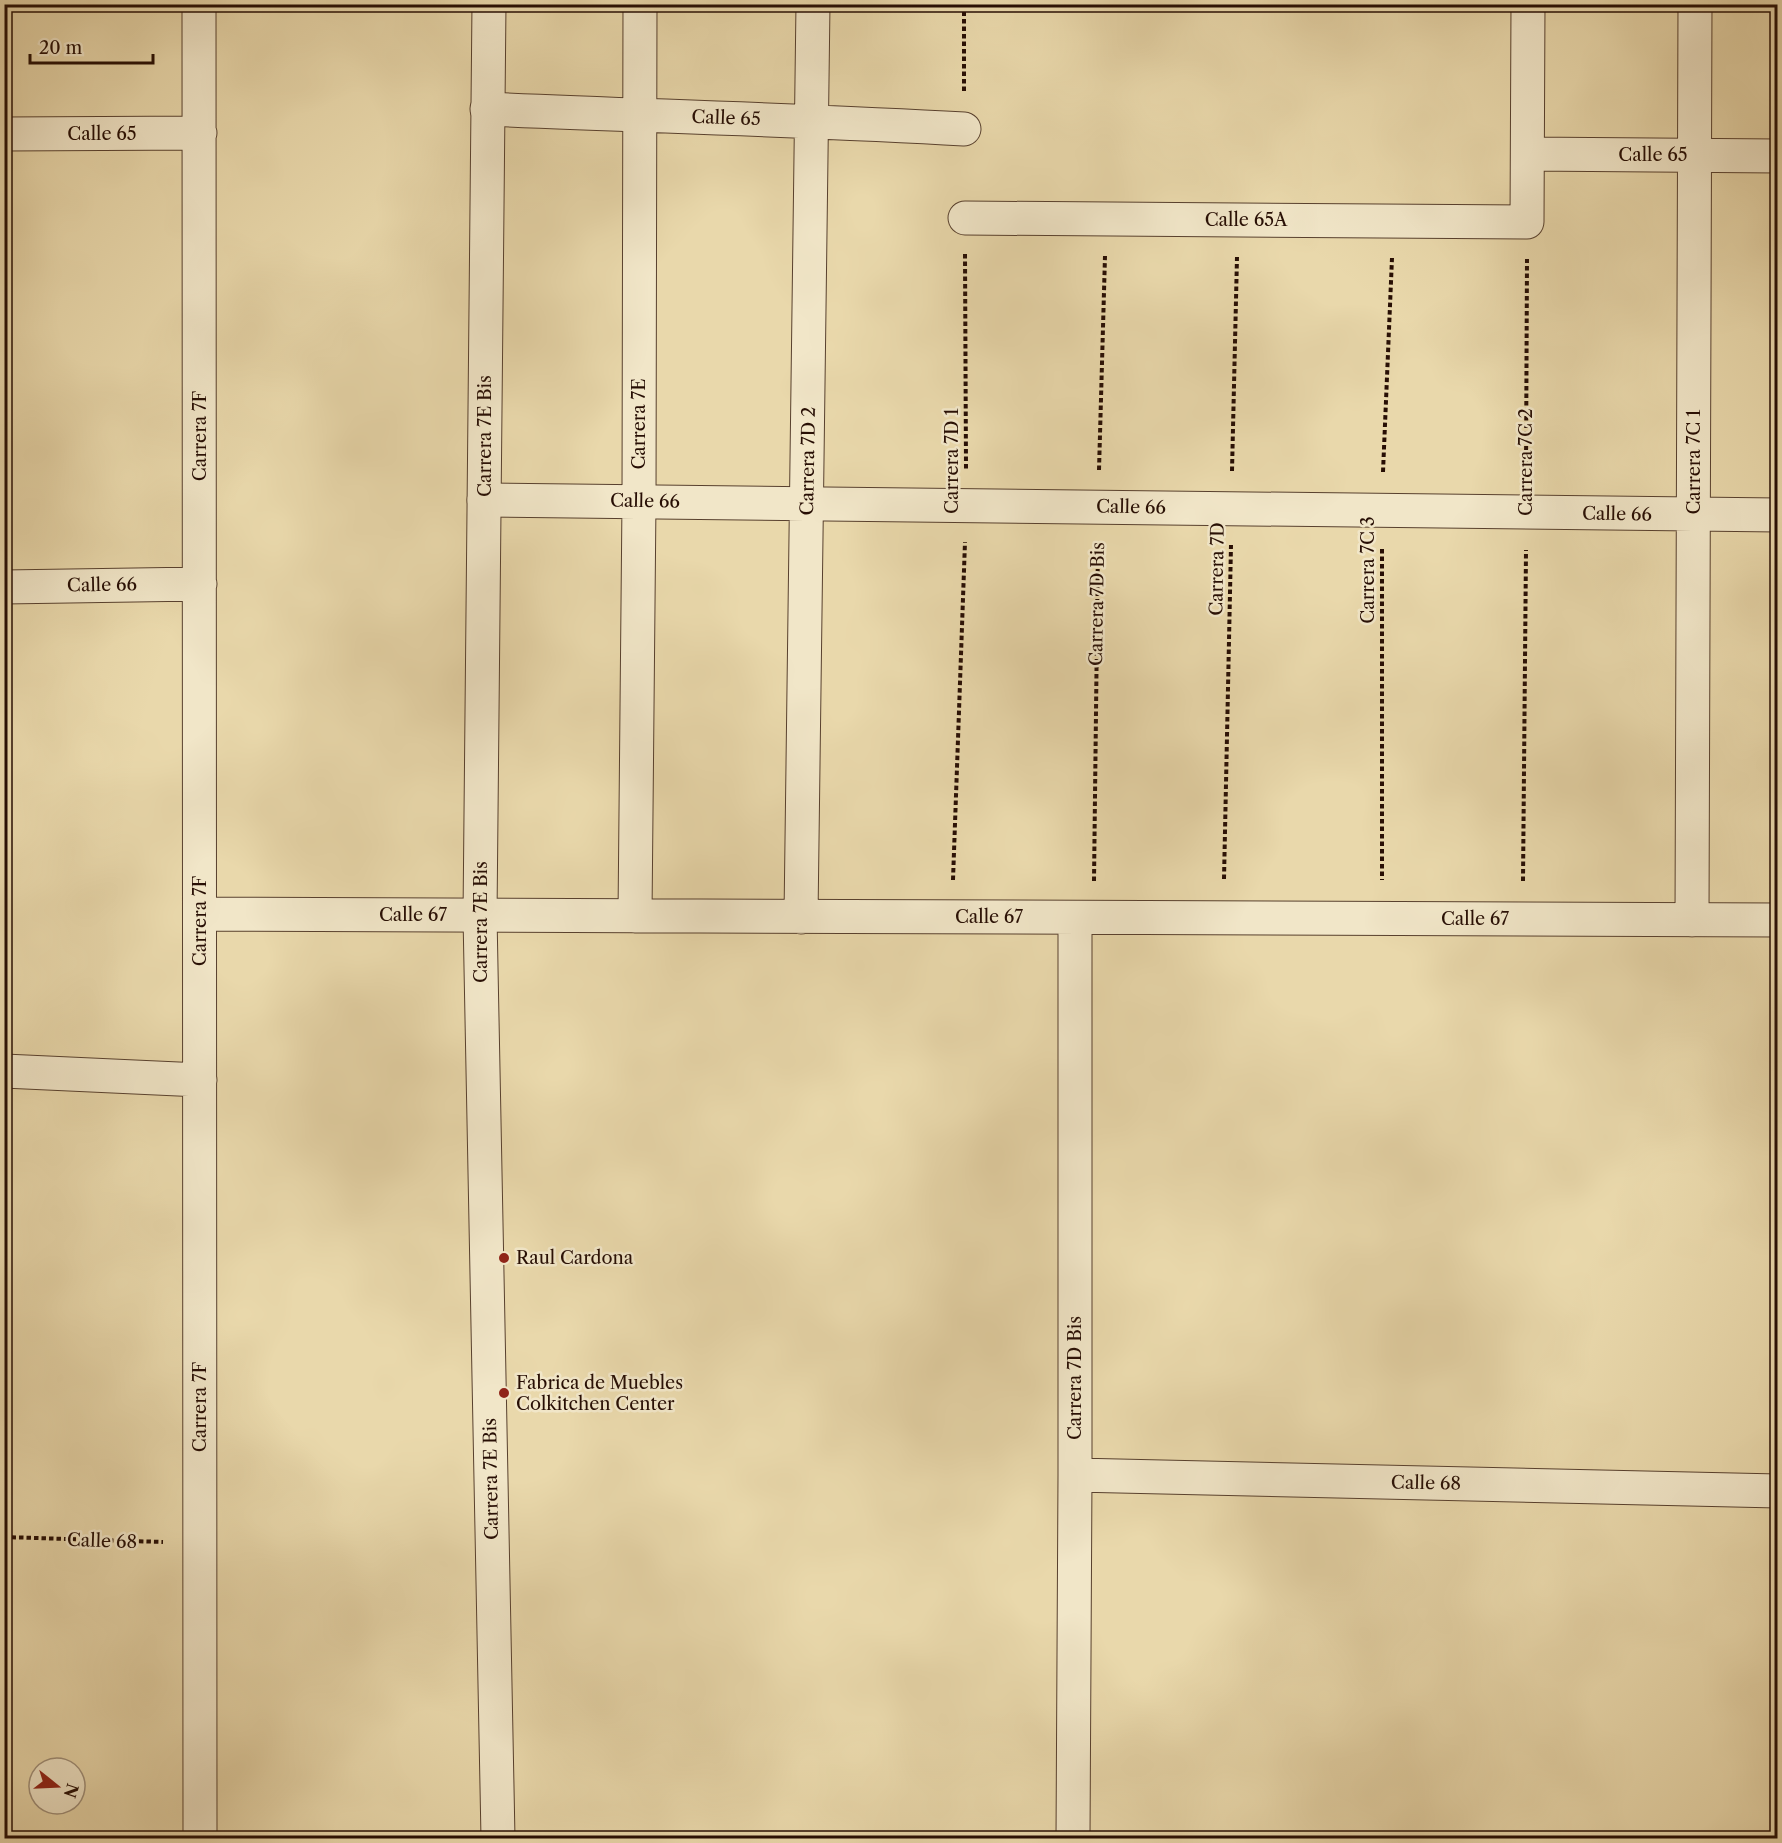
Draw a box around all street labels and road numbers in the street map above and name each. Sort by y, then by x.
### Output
street label: Calle 65 [691,106,761,130]
street label: Calle 65 [67,123,137,145]
street label: Calle 65 [1618,144,1688,166]
street label: Calle 65A [1205,209,1288,231]
street label: Carrera 7E Bis [474,375,496,497]
street label: Carrera 7E [628,378,650,470]
street label: Carrera 7F [189,390,211,481]
street label: Carrera 7D 2 [796,407,820,515]
street label: Carrera 7D 1 [941,408,963,514]
street label: Carrera 7C 2 [1515,408,1537,516]
street label: Carrera 7C 1 [1683,409,1705,515]
street label: Calle 66 [610,489,680,513]
street label: Calle 66 [1096,495,1166,519]
street label: Calle 66 [1582,502,1652,526]
street label: Carrera 7C 3 [1357,516,1379,624]
street label: Carrera 7D [1205,522,1229,616]
street label: Carrera 7D Bis [1085,542,1109,666]
street label: Calle 66 [67,573,137,597]
street label: Carrera 7E Bis [470,861,492,983]
street label: Carrera 7F [189,875,211,966]
street label: Calle 67 [379,904,447,926]
street label: Calle 67 [955,906,1023,928]
street label: Calle 67 [1441,908,1509,930]
street label: Carrera 7D Bis [1064,1316,1086,1440]
street label: Carrera 7F [189,1361,211,1452]
street label: Carrera 7E Bis [479,1418,503,1540]
street label: Calle 68 [1391,1471,1461,1495]
street label: Calle 68 [67,1529,137,1553]

